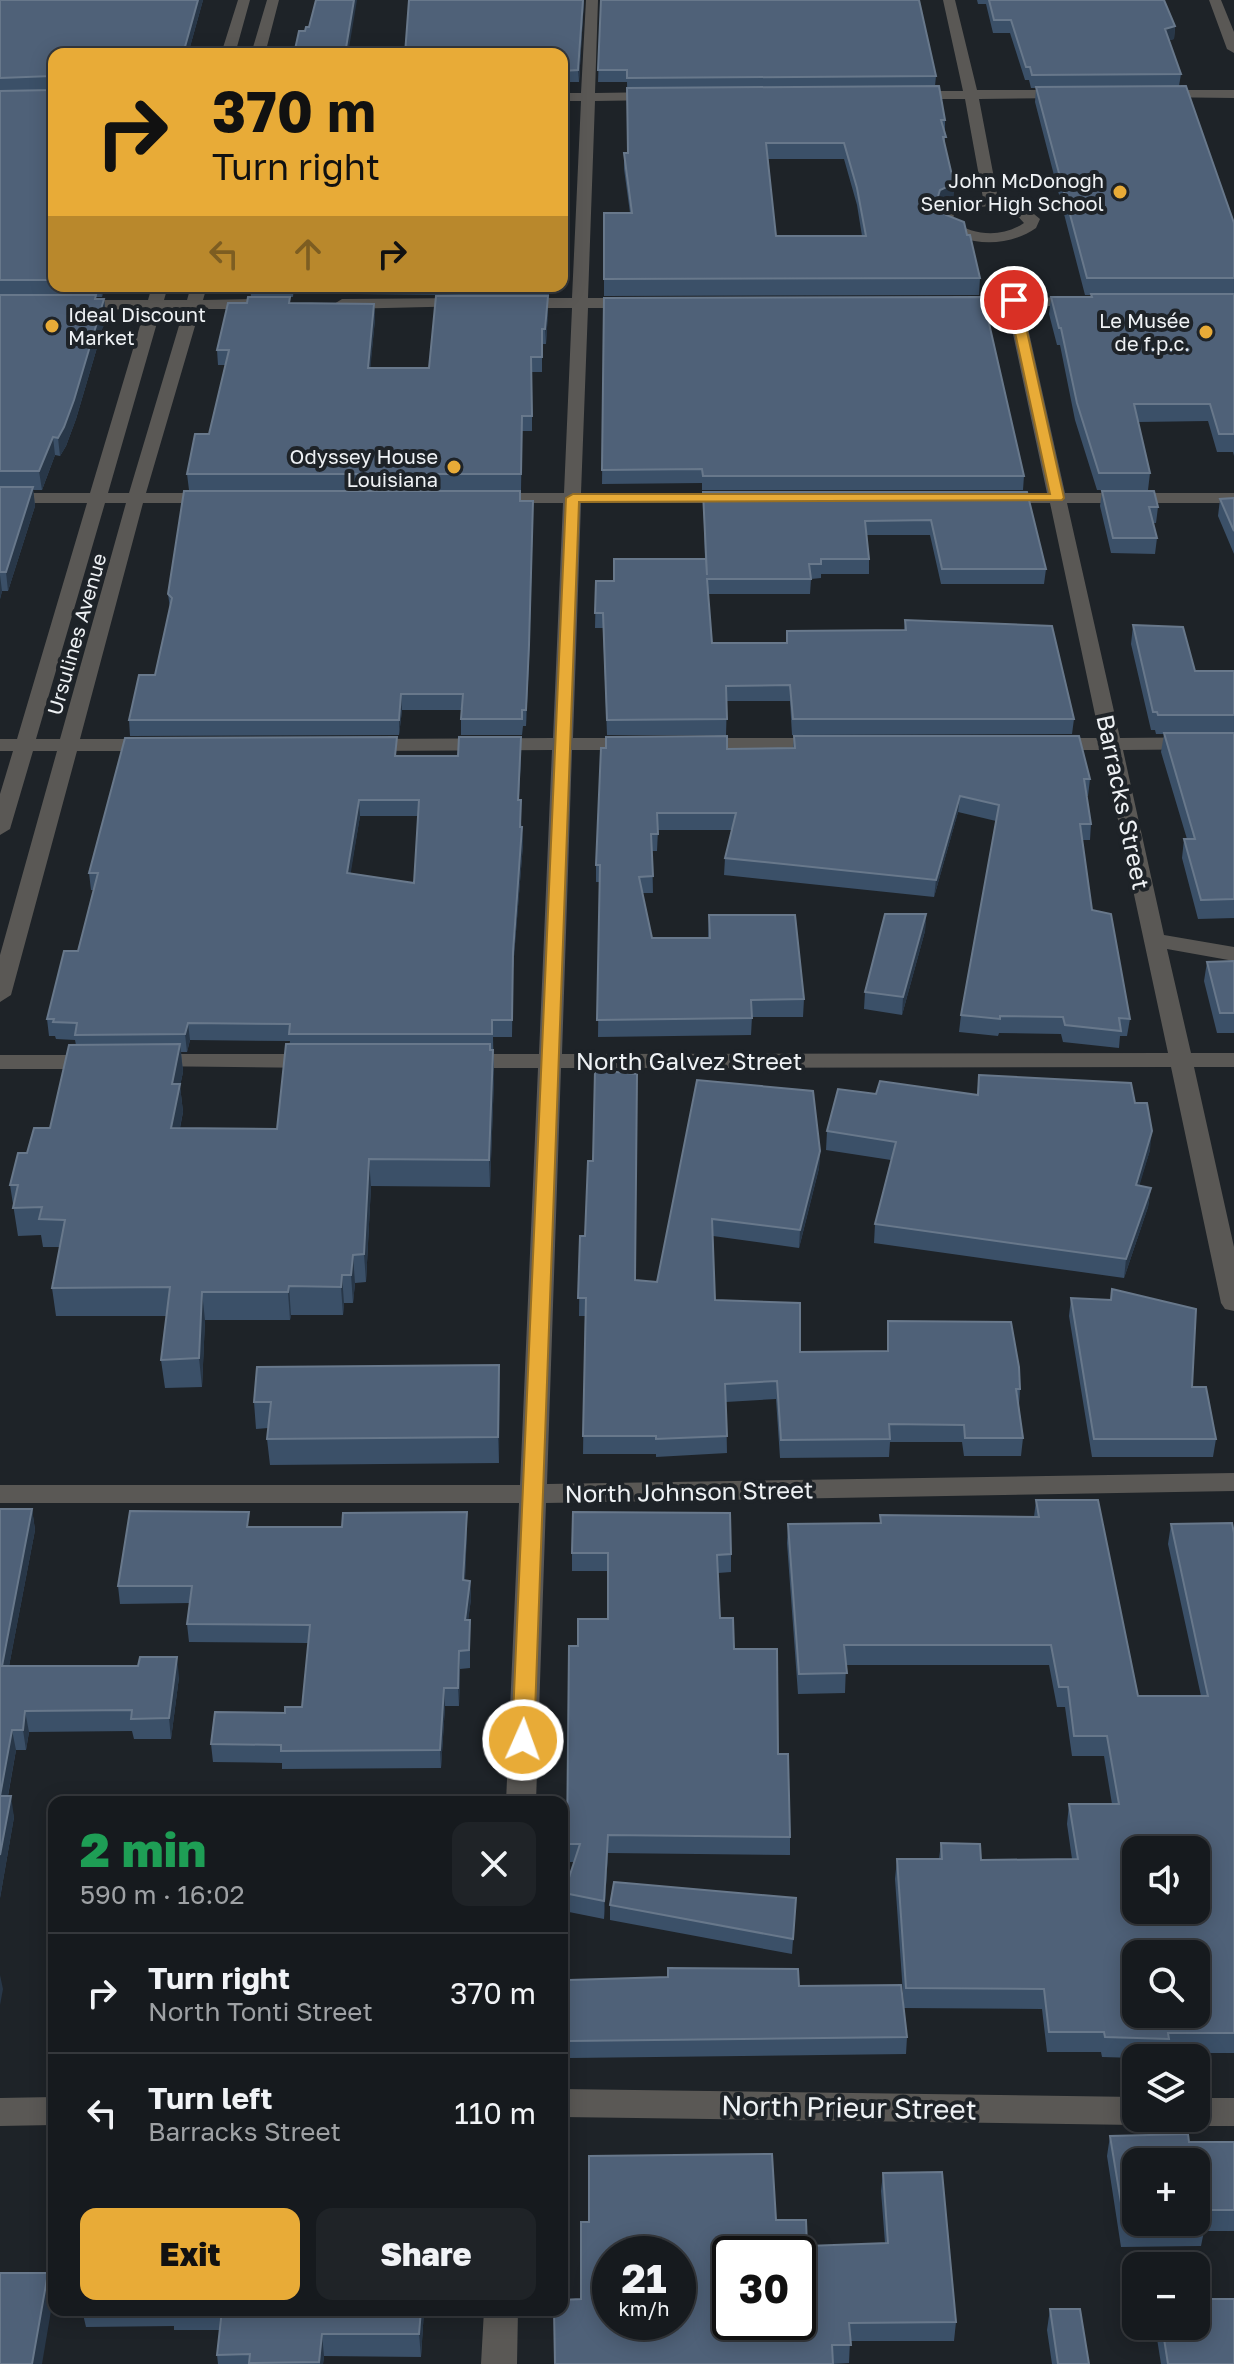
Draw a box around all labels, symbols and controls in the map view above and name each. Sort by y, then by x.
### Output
text: 370 m [212,77,376,144]
icon: right [80,80,184,184]
text: Turn right [212,145,380,188]
place label: John McDonogh Senior High School [921,168,1104,215]
marker: John McDonogh Senior High School [1111,183,1129,201]
icon: left [202,232,246,276]
icon: ahead [286,232,330,276]
icon: right [370,232,414,276]
pin [980,266,1048,334]
icon: arrive [992,278,1036,322]
place label: Ideal Discount Market [68,302,206,349]
place label: Le Musée de f.p.c. [1099,308,1190,355]
marker: Ideal Discount Market [43,317,61,335]
marker: Le Musée de f.p.c. [1197,323,1215,341]
place label: Odyssey House Louisiana [290,444,438,491]
marker: Odyssey House Louisiana [445,458,463,476]
street label: Ursulines Avenue [41,550,111,718]
street label: Barracks Street [1091,712,1157,892]
street label: North Galvez Street [576,1046,802,1075]
street label: North Johnson Street [564,1474,814,1508]
position arrow [481,1698,565,1782]
text: 2 min [80,1820,206,1878]
button: close [452,1822,536,1906]
map controls [1122,1836,1210,2340]
button: sound [1122,1836,1210,1924]
text: 590 m · 16:02 [80,1879,245,1910]
button: search [1122,1940,1210,2028]
text: Turn right [148,1960,290,1996]
icon: right [80,1971,124,2015]
text: 370 m [450,1975,536,2011]
text: North Tonti Street [148,1996,373,2027]
button: layers [1122,2044,1210,2132]
text: Turn left [148,2080,273,2116]
street label: North Prieur Street [721,2088,977,2126]
icon: left [80,2091,124,2135]
text: 110 m [454,2095,536,2131]
text: Barracks Street [148,2116,341,2147]
button: + [1122,2148,1210,2236]
button: Exit [80,2208,300,2300]
button: Share [316,2208,536,2300]
speed limit sign: 30 [712,2236,816,2340]
button: − [1122,2252,1210,2340]
text: 21 [622,2254,667,2302]
text: km/h [619,2296,669,2320]

